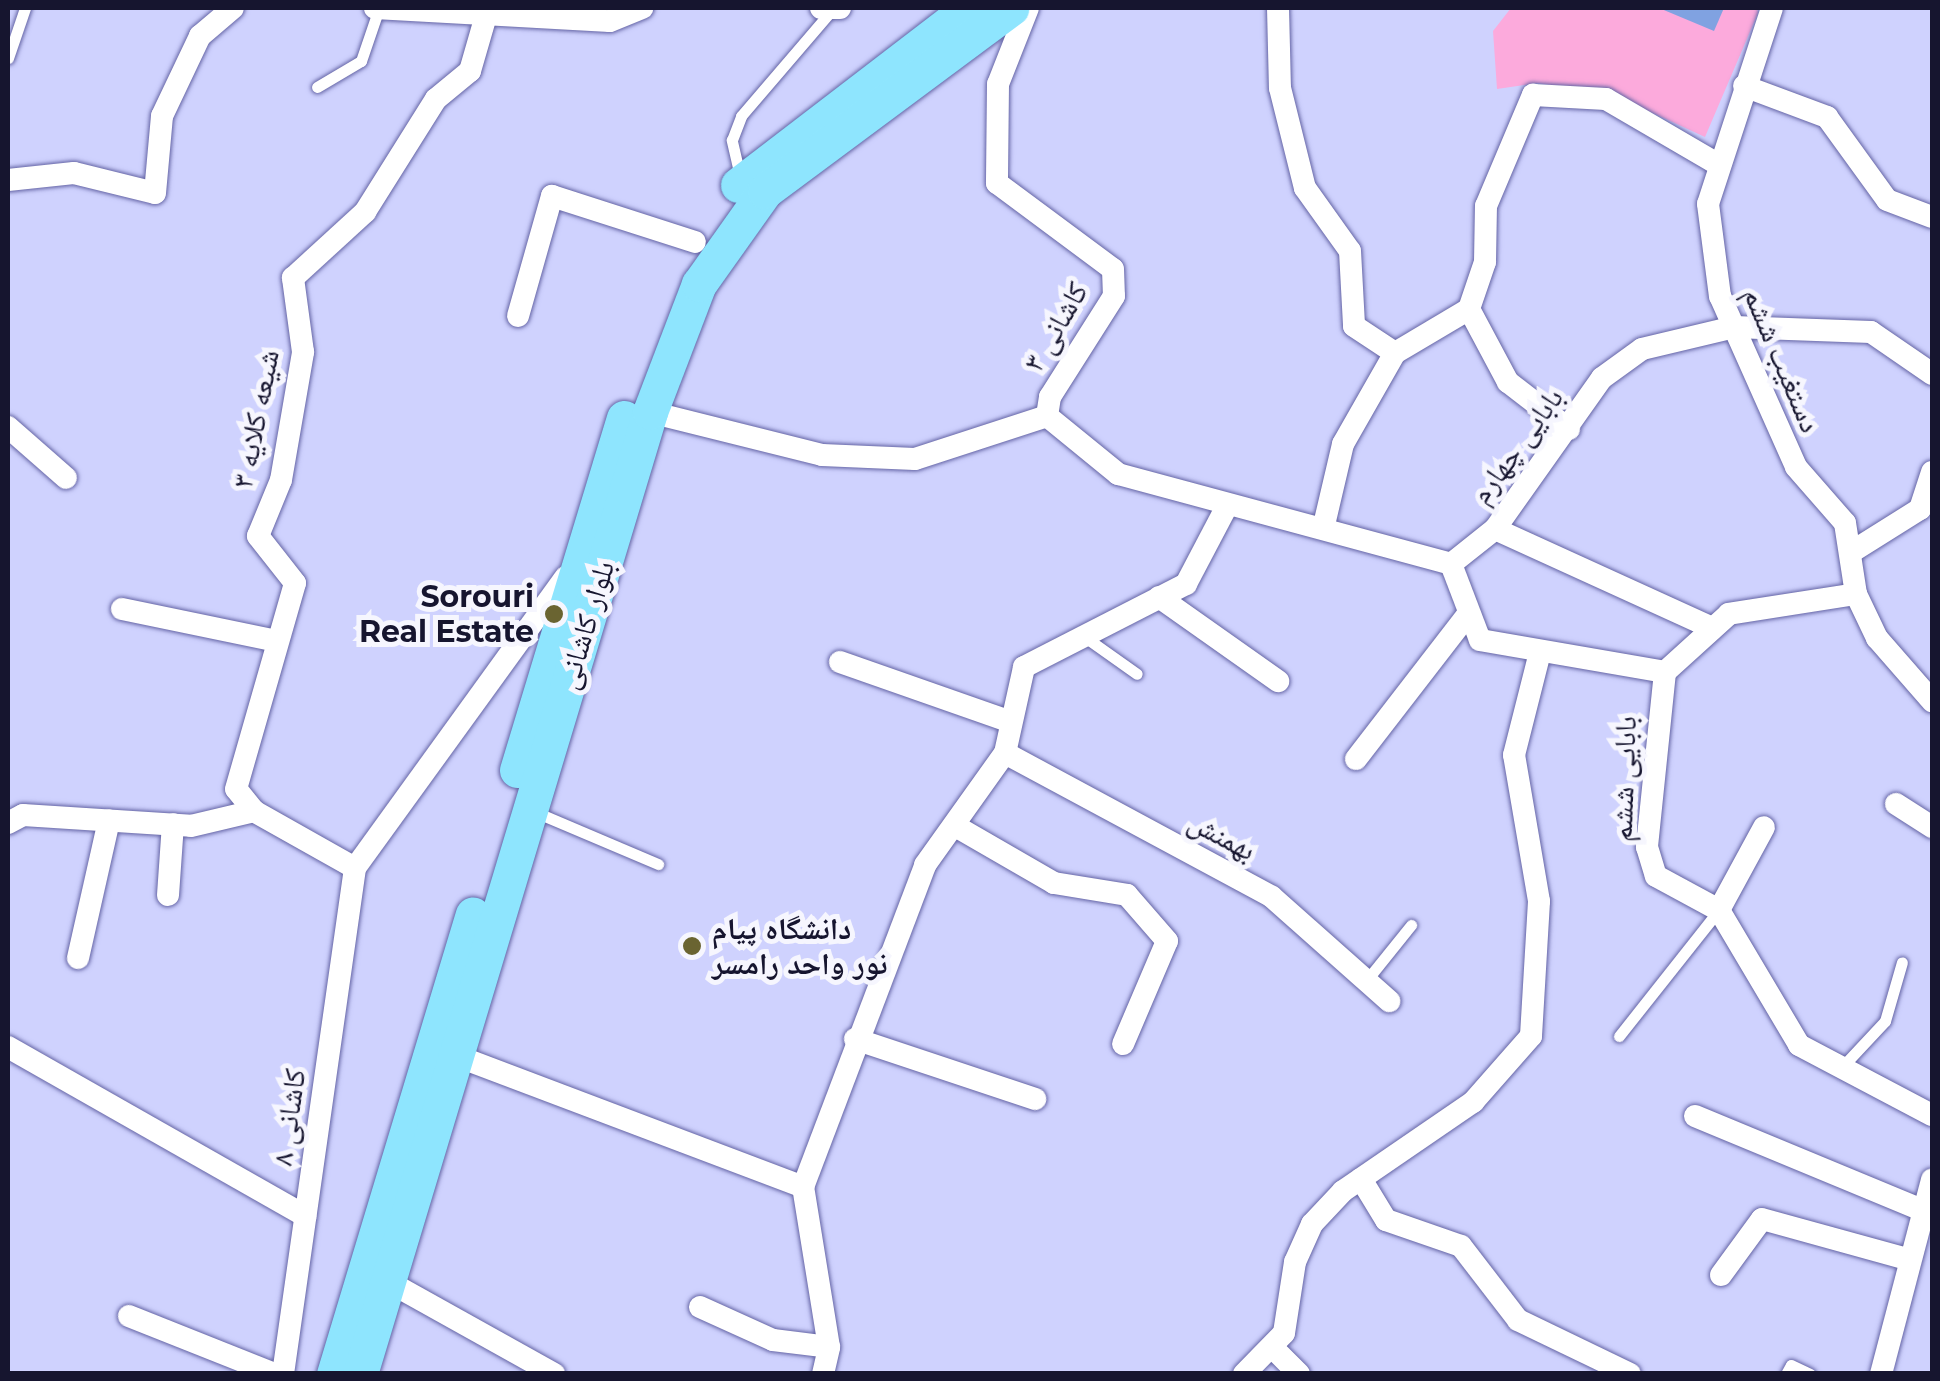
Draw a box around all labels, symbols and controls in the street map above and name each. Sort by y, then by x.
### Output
street label: کاشانی ۳ [1016,276,1096,378]
street label: دستغیب ششم [1735,282,1829,438]
street label: شیعه کلایه ۳ [225,347,287,491]
street label: بابایی چهارم [1463,381,1571,511]
street label: بلوار کاشانی [549,556,623,694]
place label: Sorouri Real Estate [359,579,534,650]
marker: Sorouri Real Estate [543,603,565,625]
street label: بابایی ششم [1604,715,1644,843]
street label: بهمنش [1182,803,1262,869]
place label: دانشگاه پیام نور واحد رامسر [712,911,887,982]
marker: دانشگاه پیام نور واحد رامسر [681,935,703,957]
street label: کاشانی ۸ [264,1066,314,1168]

